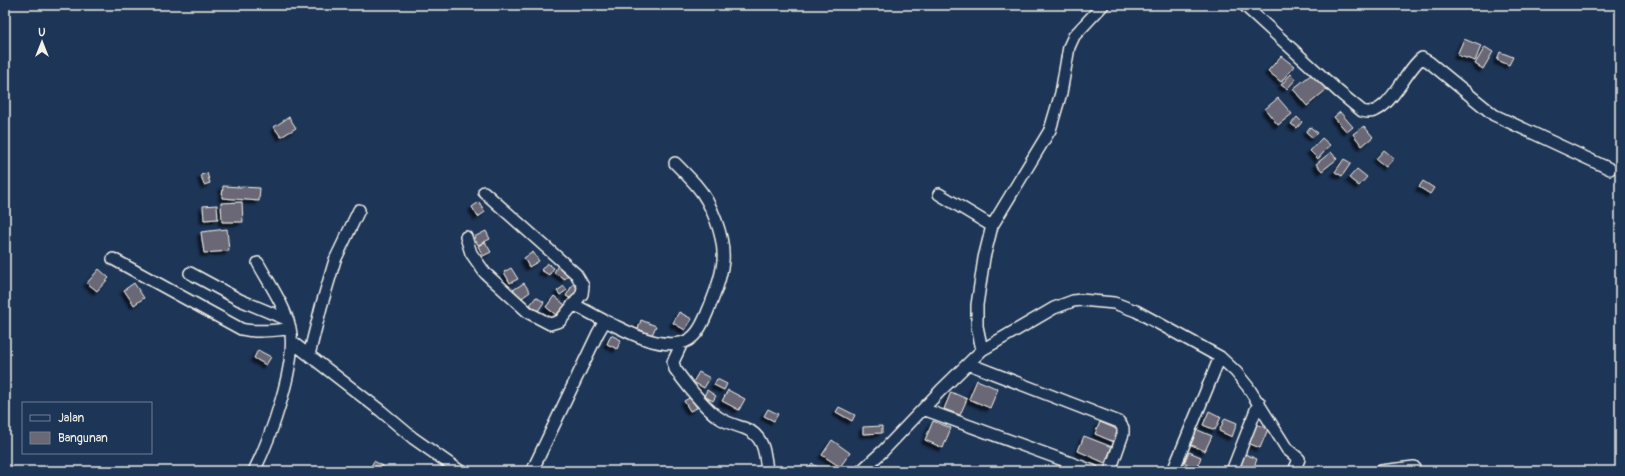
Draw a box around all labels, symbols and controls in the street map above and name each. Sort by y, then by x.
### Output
north arrow [22,22,62,62]
text: U [38,26,46,39]
legend [22,402,152,454]
text: Jalan [58,411,84,426]
text: Bangunan [58,431,108,446]

